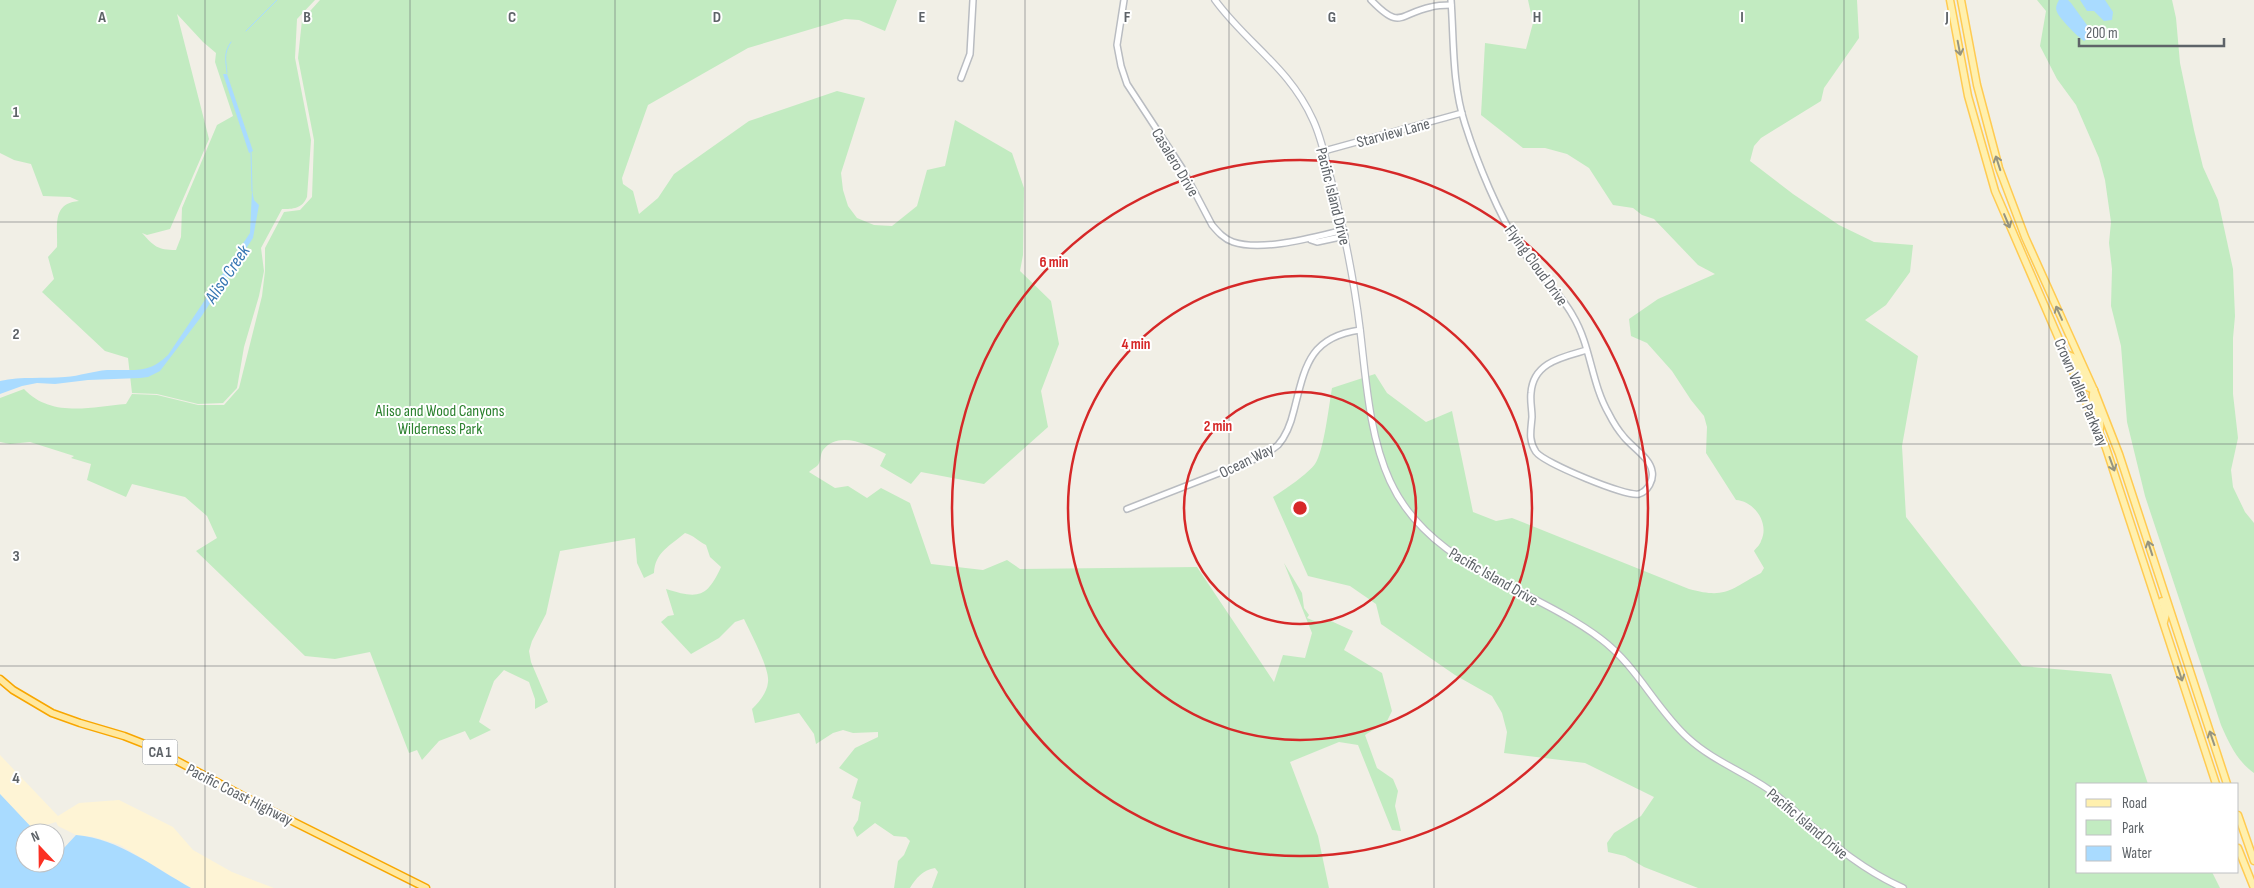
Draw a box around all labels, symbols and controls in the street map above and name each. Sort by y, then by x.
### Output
text: A [97,8,106,27]
text: B [303,8,311,27]
text: C [508,8,516,27]
text: D [713,8,721,27]
text: E [919,8,926,27]
text: F [1124,8,1131,27]
text: G [1328,8,1336,27]
text: H [1533,8,1541,27]
text: I [1740,8,1744,27]
text: J [1944,8,1949,27]
scale bar [2079,15,2224,47]
text: 200 m [2086,24,2118,43]
one-way arrow [1955,40,1965,56]
text: 1 [13,103,20,122]
street label: Starview Lane [1355,115,1432,152]
street label: Casalero Drive [1147,125,1203,200]
street label: Pacific Island Drive [1311,145,1354,247]
one-way arrow [1992,155,2002,171]
one-way arrow [2002,213,2012,228]
street label: Flying Cloud Drive [1500,222,1571,310]
water label: Aliso Creek [200,240,255,308]
text: 6 min [1039,253,1069,272]
one-way arrow [2054,306,2064,321]
text: 2 [12,325,20,344]
text: 4 min [1122,335,1150,354]
street label: Crown Valley Parkway [2049,336,2112,449]
park label: Aliso and Wood Canyons Wilderness Park [375,402,505,439]
text: 2 min [1204,417,1232,436]
street label: Ocean Way [1216,440,1277,483]
one-way arrow [2108,455,2117,471]
centre of rings [1291,499,1309,517]
one-way arrow [2145,540,2154,556]
street label: Pacific Island Drive [1445,544,1541,611]
text: 3 [12,547,20,566]
one-way arrow [2176,666,2185,681]
one-way arrow [2207,731,2216,746]
road number: CA 1 [142,740,178,764]
street label: Pacific Coast Highway [183,760,296,830]
text: 4 [12,769,20,788]
legend [2076,783,2239,873]
street label: Pacific Island Drive [1763,785,1851,864]
text: Road [2122,794,2147,813]
text: Park [2122,819,2144,838]
north arrow [15,823,65,873]
text: N [29,827,42,846]
text: Water [2122,844,2153,863]

